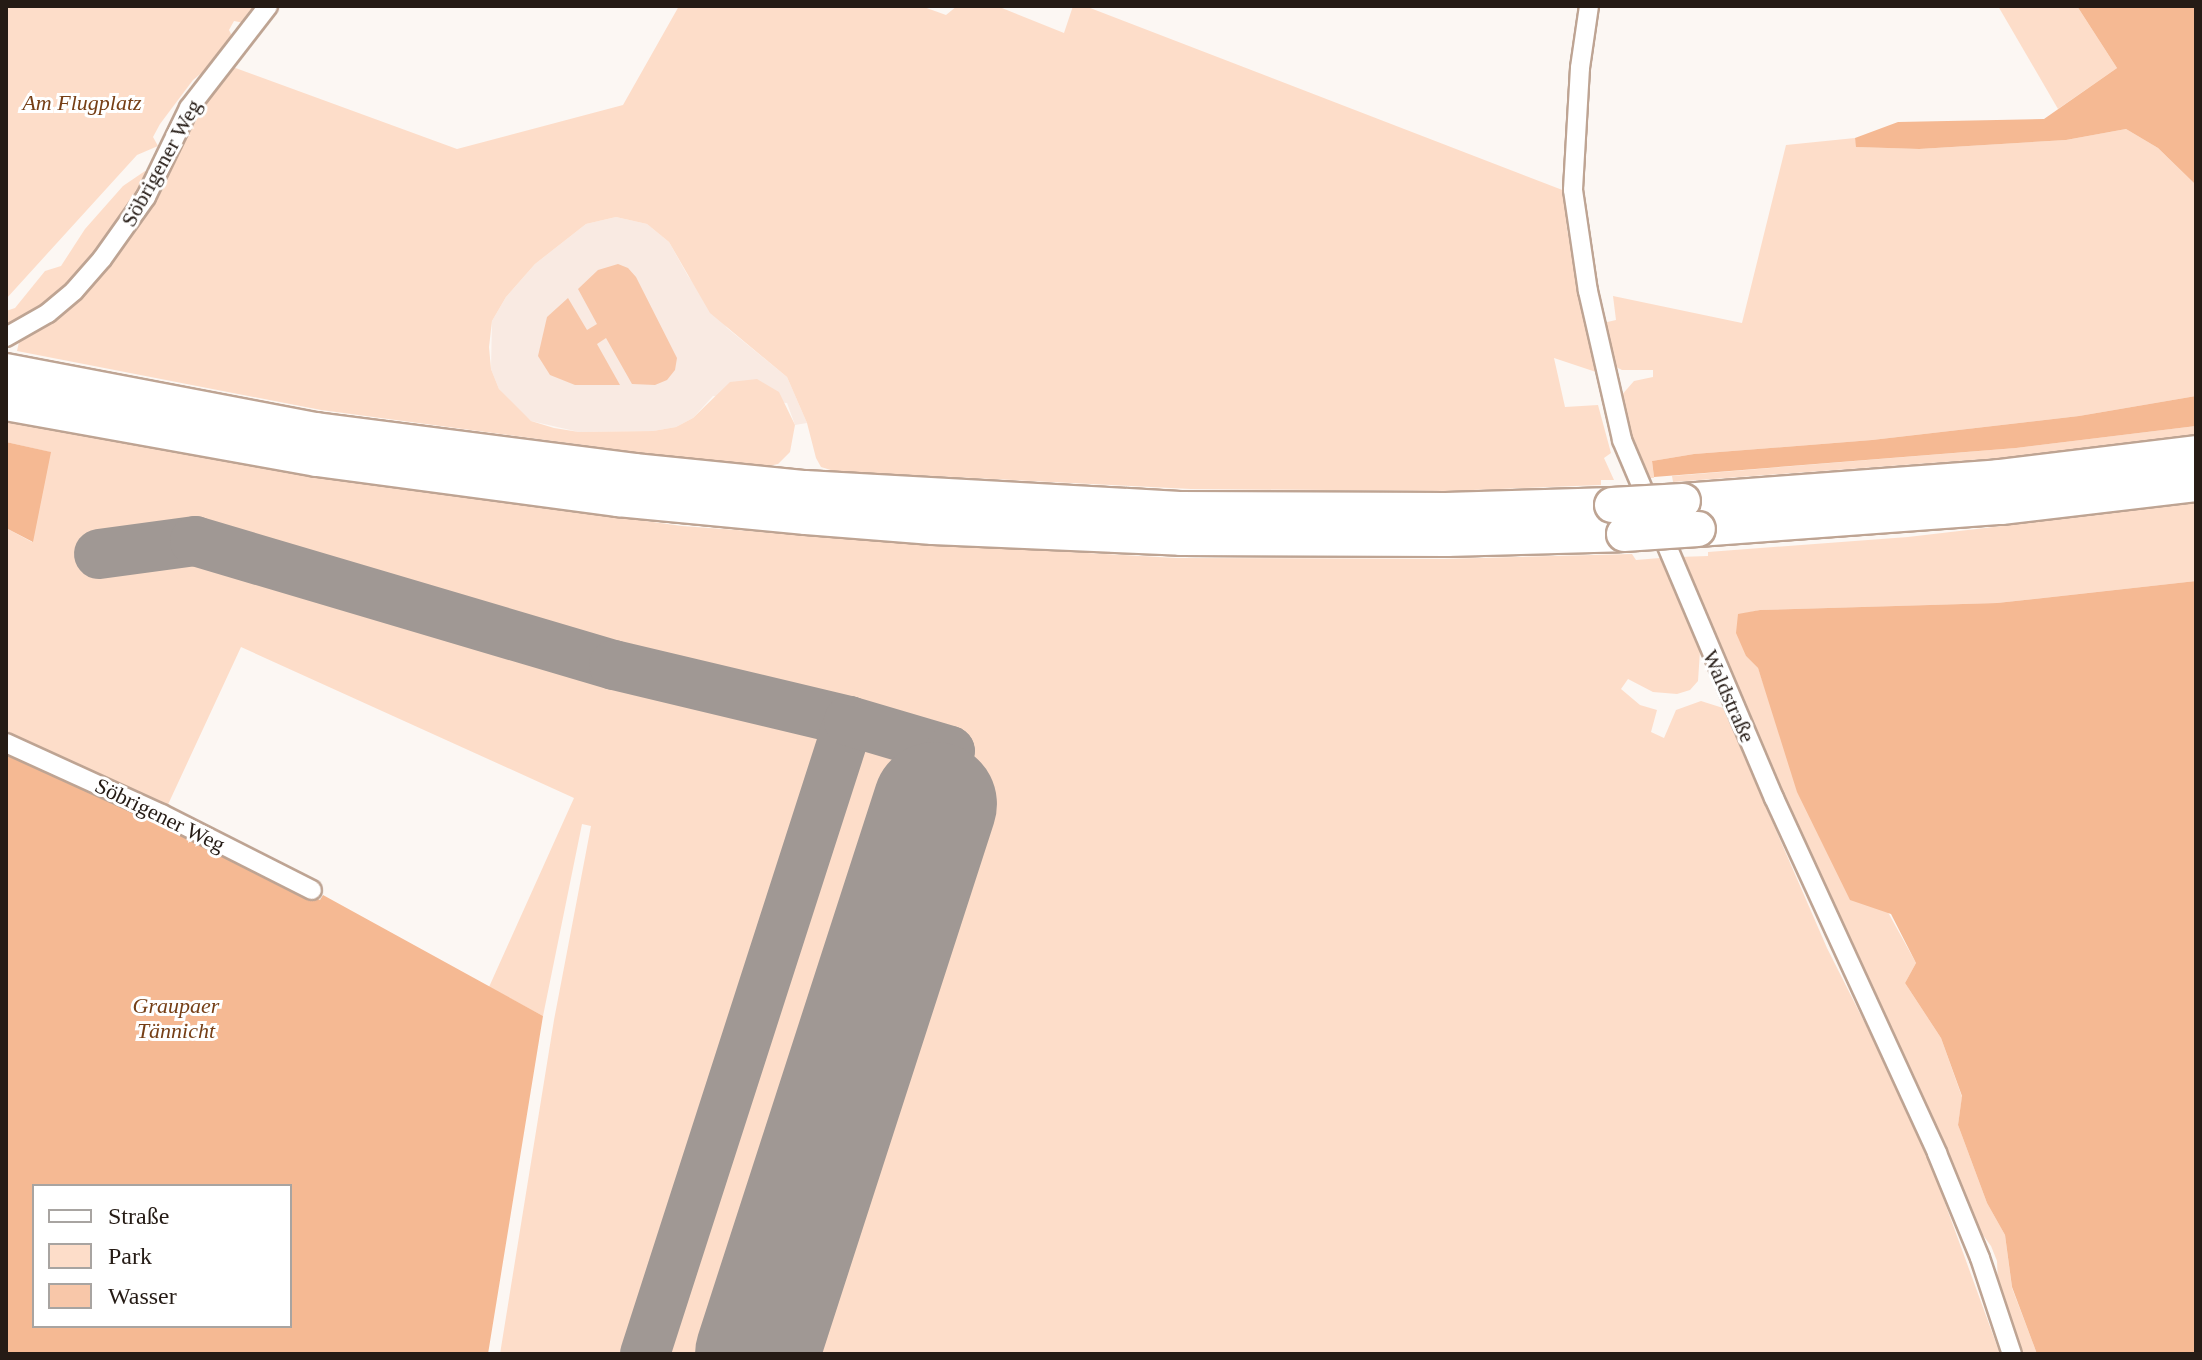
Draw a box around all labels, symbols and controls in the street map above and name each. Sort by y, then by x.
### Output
park label: Am Flugplatz [22,90,142,116]
street label: Söbrigener Weg [115,95,207,231]
street label: Waldstraße [1697,646,1761,746]
street label: Söbrigener Weg [90,772,230,858]
park label: Graupaer Tännicht [133,992,219,1044]
legend [32,1184,292,1328]
text: Straße [108,1203,169,1229]
text: Park [108,1243,152,1269]
text: Wasser [108,1283,177,1309]

